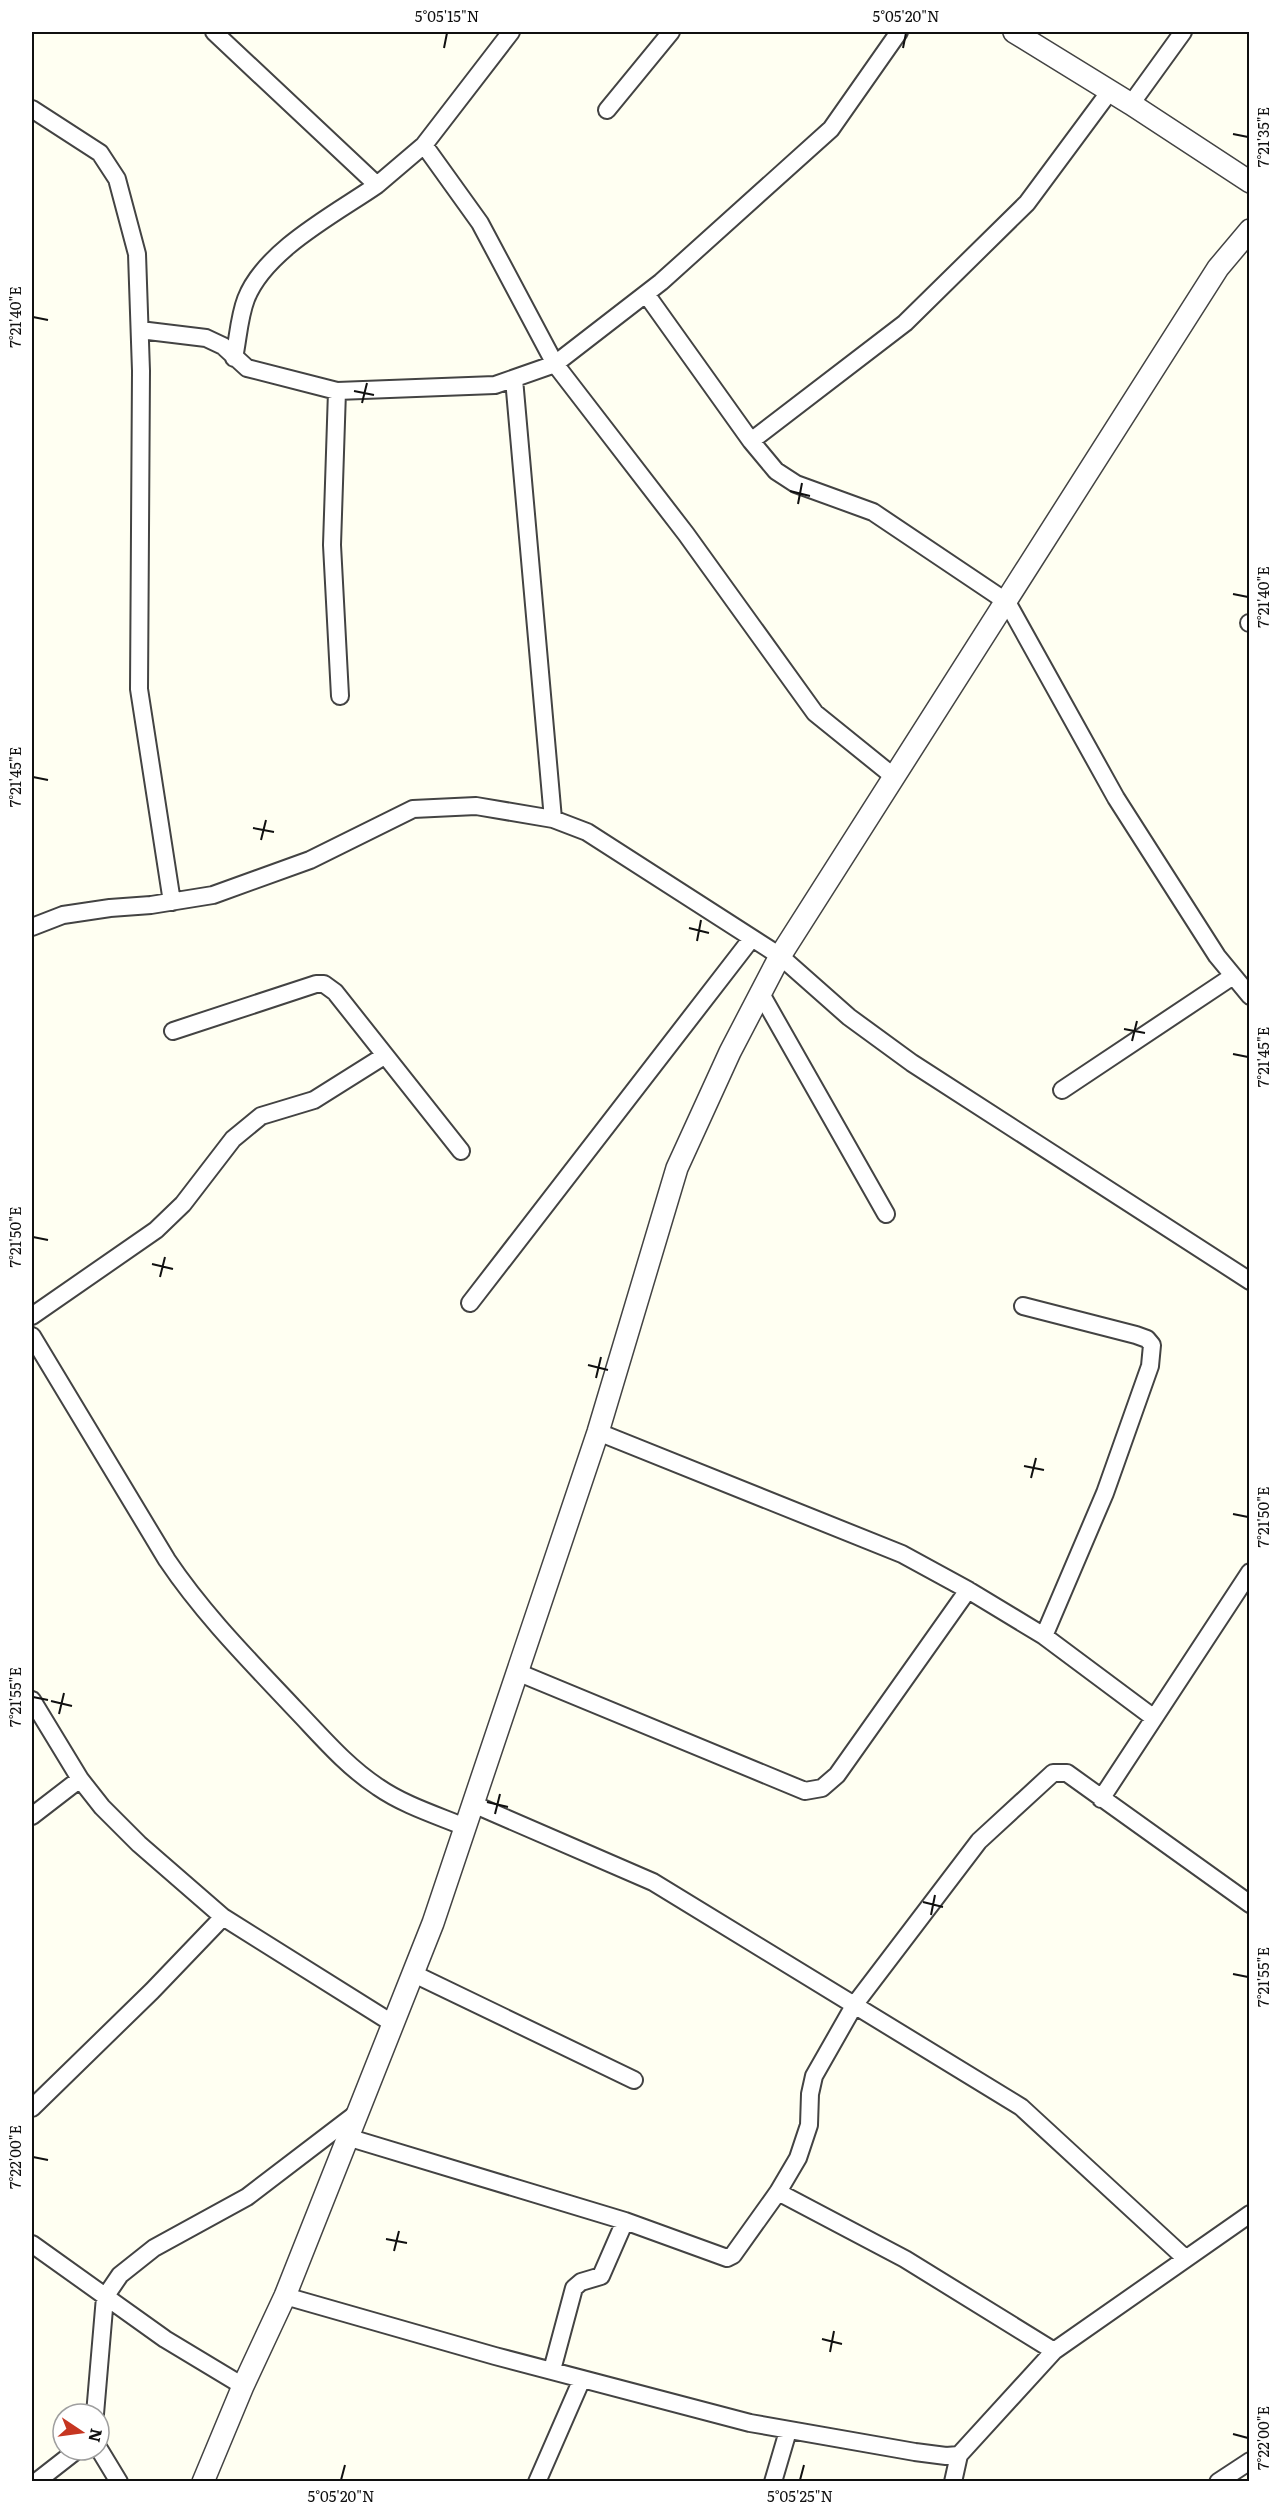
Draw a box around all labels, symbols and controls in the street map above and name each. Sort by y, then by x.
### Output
text: 5°05'15"N [415,4,479,27]
text: 5°05'20"N [873,4,939,27]
text: 7°21'35"E [1251,107,1274,167]
text: 7°21'40"E [3,286,26,348]
text: 7°21'40"E [1251,566,1274,628]
text: 7°21'45"E [3,747,26,807]
text: 7°21'45"E [1251,1027,1274,1087]
text: 7°21'50"E [3,1207,26,1267]
text: 7°21'50"E [1251,1487,1274,1547]
text: 7°21'55"E [3,1667,26,1727]
text: 7°21'55"E [1251,1947,1274,2007]
text: 7°22'00"E [3,2125,26,2189]
north arrow [51,2402,111,2462]
text: 7°22'00"E [1251,2406,1274,2470]
text: N [83,2426,110,2445]
text: 5°05'20"N [308,2484,374,2507]
text: 5°05'25"N [767,2484,833,2507]

